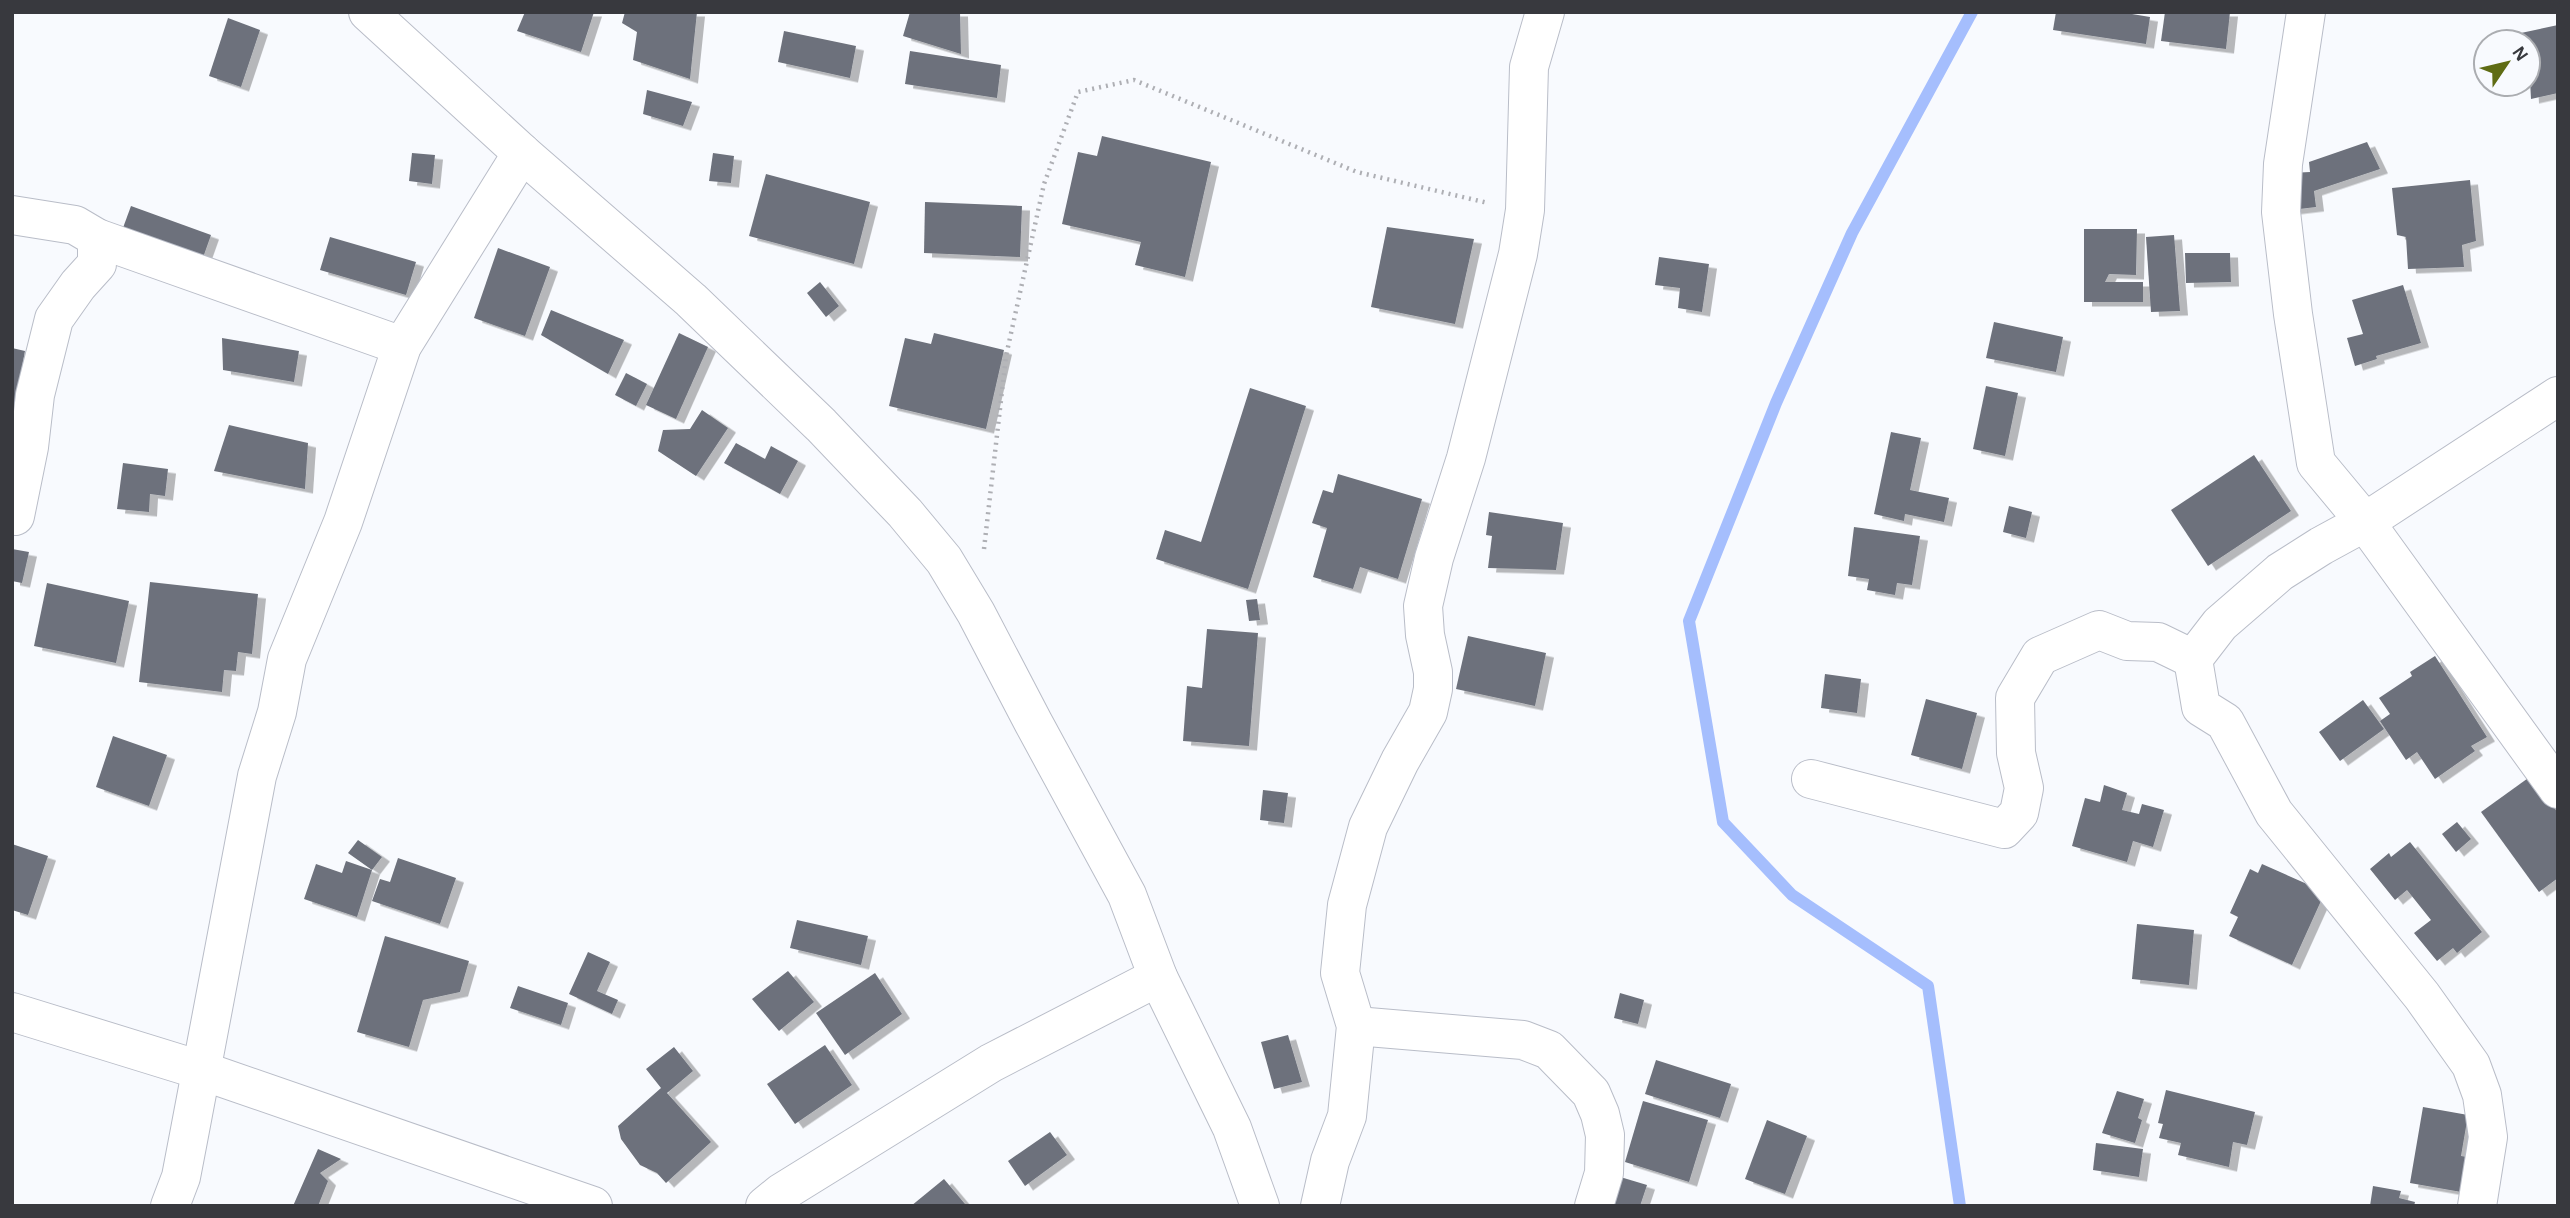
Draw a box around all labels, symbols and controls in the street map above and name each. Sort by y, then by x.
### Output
north arrow [2472,28,2542,98]
text: N [2508,43,2531,65]

